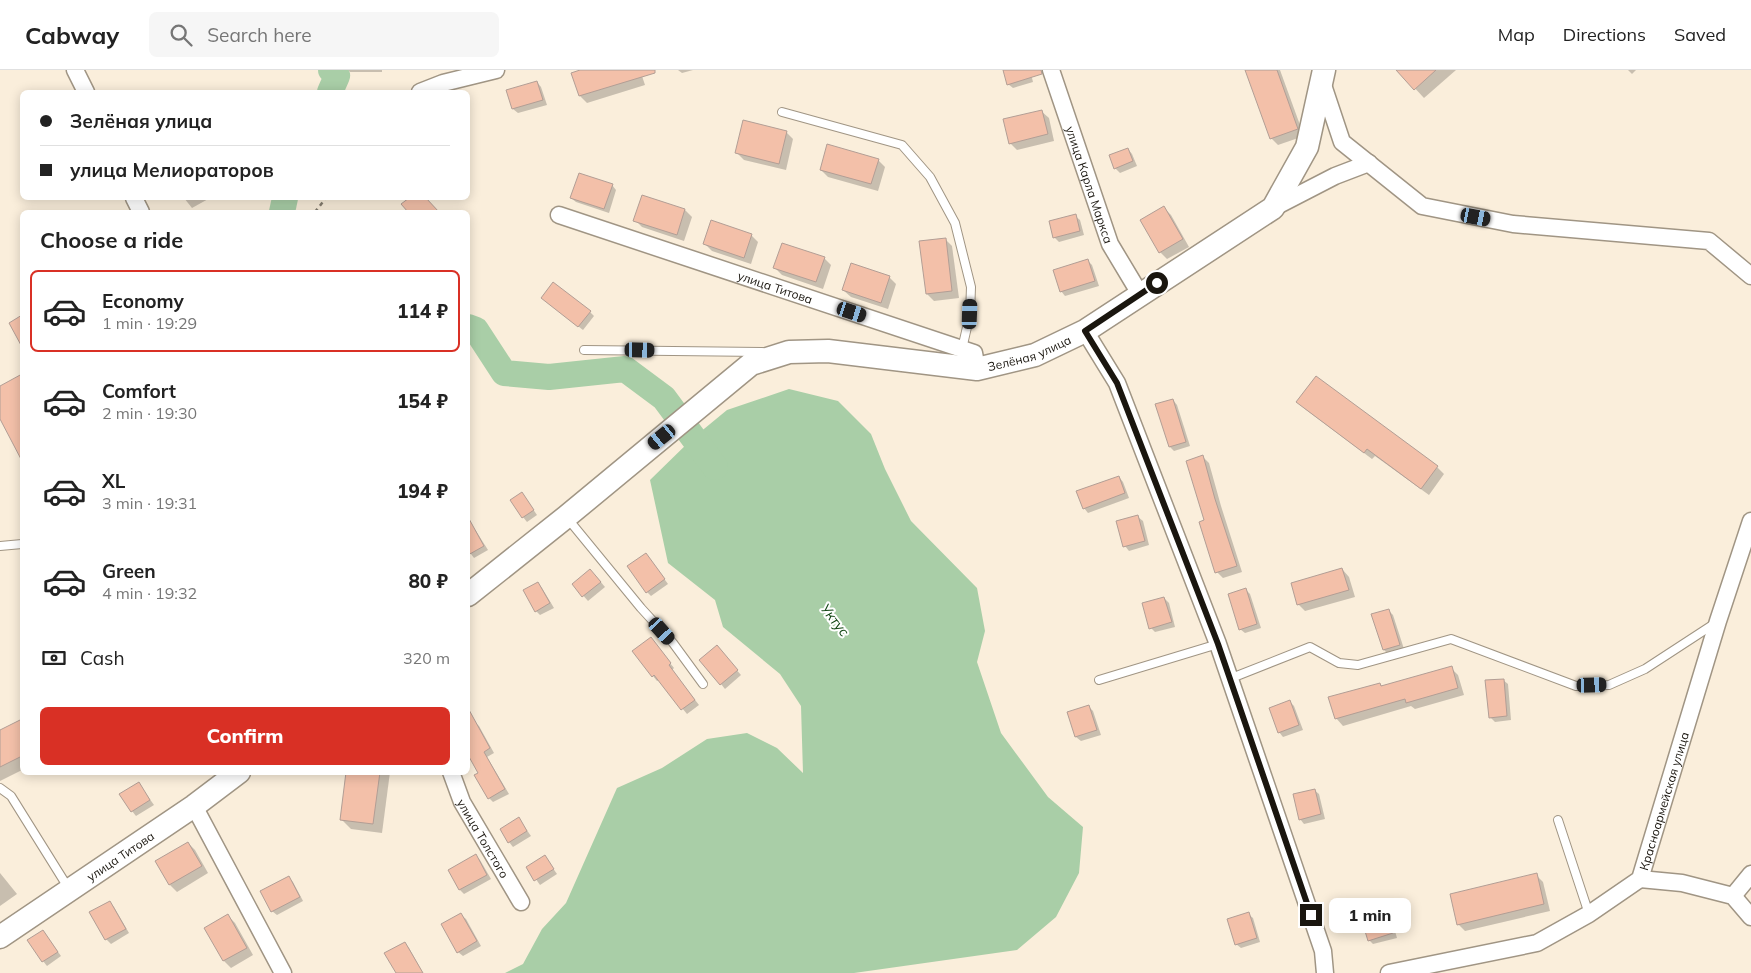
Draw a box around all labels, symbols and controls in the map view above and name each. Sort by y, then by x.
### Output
search box [149,12,499,57]
text: Cabway [25,20,119,50]
icon: search [167,21,195,49]
text: Search here [207,23,312,47]
text: Map [1498,23,1535,46]
text: Directions [1563,23,1646,46]
text: Saved [1674,23,1726,46]
text: Зелёная улица [70,109,212,133]
street label: улица Карла Маркса [1063,124,1117,245]
text: улица Мелиораторов [70,158,274,182]
car [1459,207,1492,227]
text: Choose a ride [40,226,183,254]
street label: улица Титова [736,268,815,306]
route start [1146,272,1168,294]
icon: car [42,289,87,334]
text: Economy [102,289,184,313]
text: 114 ₽ [397,299,448,323]
car [961,299,978,329]
car [835,300,868,324]
text: 1 min · 19:29 [102,313,197,333]
street label: Зелёная улица [986,331,1073,374]
car [624,342,655,358]
icon: car [42,379,87,424]
text: Comfort [102,379,176,403]
text: 154 ₽ [397,389,448,413]
text: 2 min · 19:30 [102,403,197,423]
car [645,422,678,452]
icon: car [42,469,87,514]
text: XL [102,469,125,493]
text: 194 ₽ [397,479,448,503]
text: 3 min · 19:31 [102,493,197,513]
icon: car [42,559,87,604]
text: Green [102,559,156,583]
text: 80 ₽ [408,569,448,593]
text: 4 min · 19:32 [102,583,197,603]
water label: Уктус [816,600,854,640]
car [646,615,677,647]
icon: cash [40,644,68,672]
text: Cash [80,646,125,670]
text: 320 m [403,648,450,668]
car [1576,677,1607,693]
button: Confirm [40,707,450,765]
street label: Красноармейская улица [1636,730,1692,872]
street label: улица Толстого [454,796,513,880]
street label: улица Титова [84,828,157,884]
callout: 1 min [1328,898,1411,932]
route end [1300,904,1322,926]
text: 1 min [1349,905,1391,925]

